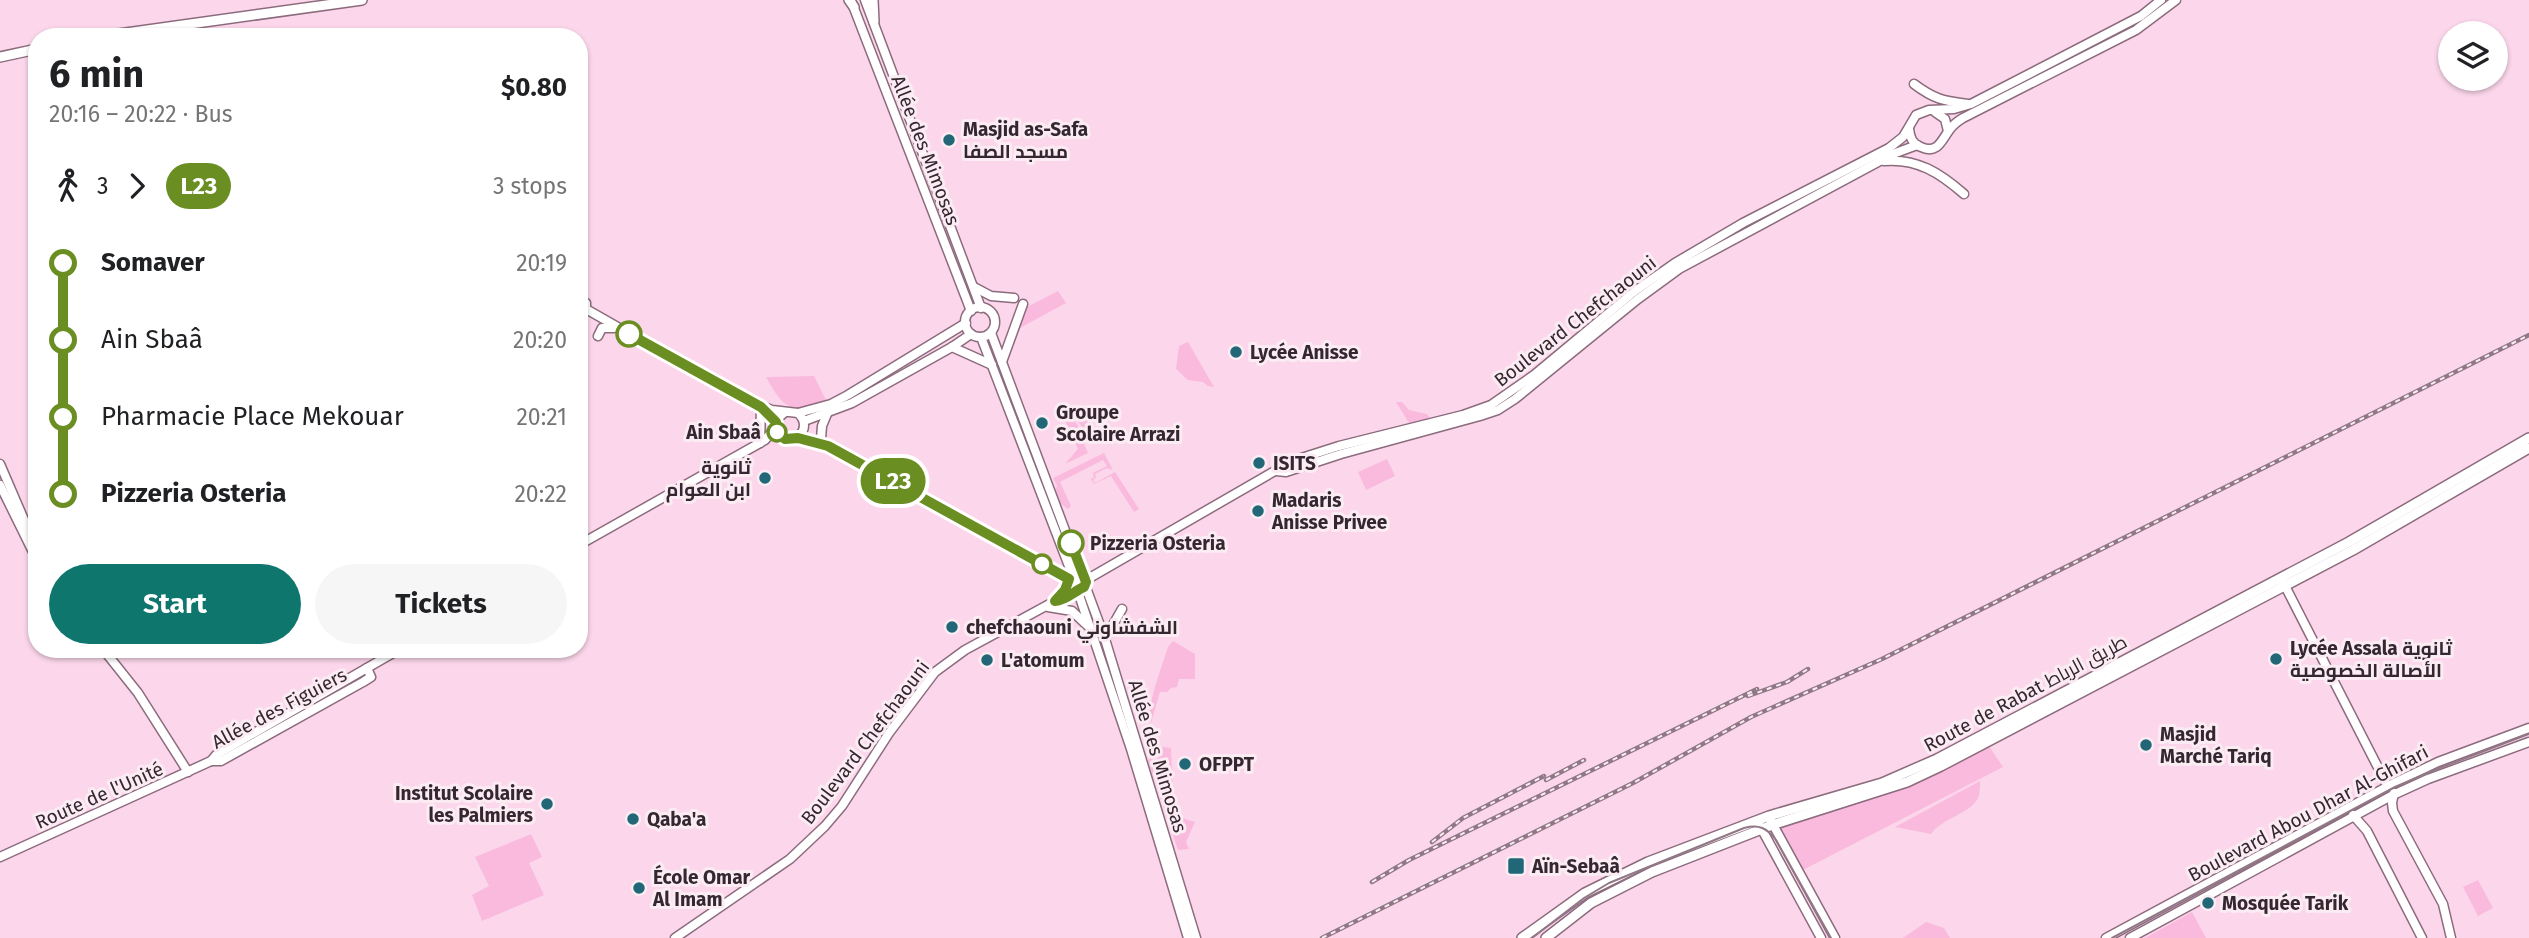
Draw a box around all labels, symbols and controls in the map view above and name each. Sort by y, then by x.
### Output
map controls [2438,21,2508,91]
button: layers [2438,21,2508,91]
text: 6 min [49,51,144,97]
text: $0.80 [501,72,567,103]
street label: Allée des Mimosas [886,72,965,228]
text: 20:16 – 20:22 · Bus [49,100,233,128]
place label: Masjid as-Safa مسجد الصفا [963,118,1088,163]
marker: Masjid as-Safa مسجد الصفا [941,132,957,148]
icon: walk [49,167,87,205]
icon: forward [118,167,156,205]
text: 3 [97,172,108,200]
text: L23 [180,172,217,200]
text: 3 stops [493,172,567,200]
text: Somaver [101,247,205,278]
text: 20:19 [516,249,567,277]
street label: Boulevard Chefchaouni [1490,251,1661,392]
unlabelled marker [616,321,642,347]
text: Ain Sbaâ [101,324,203,355]
text: 20:20 [513,326,567,354]
place label: Lycée Anisse [1250,341,1358,364]
marker: Lycée Anisse [1228,344,1244,360]
text: Pharmacie Place Mekouar [101,401,404,432]
place label: Groupe Scolaire Arrazi [1056,401,1180,446]
text: 20:21 [516,403,567,431]
marker: Groupe Scolaire Arrazi [1034,415,1050,431]
place label: Ain Sbaâ [685,421,761,444]
marker: Ain Sbaâ [767,422,787,442]
place label: ISITS [1273,452,1316,475]
marker: ISITS [1251,455,1267,471]
place label: ثانوية ابن العوام [666,456,752,503]
line badge: L23 [853,458,933,504]
text: L23 [875,467,911,495]
marker: ثانوية ابن العوام [757,470,773,486]
text: Pizzeria Osteria [101,478,287,509]
text: 20:22 [514,480,567,508]
place label: Madaris Anisse Privee [1271,489,1387,534]
marker: Madaris Anisse Privee [1250,503,1266,519]
marker: Pizzeria Osteria [1058,530,1084,556]
place label: Pizzeria Osteria [1090,532,1226,555]
unlabelled marker [1032,554,1052,574]
button: Start [49,564,301,644]
button: Tickets [315,564,567,644]
place label: chefchaouni الشفشاوني [966,616,1178,643]
marker: chefchaouni الشفشاوني [944,619,960,635]
street label: Route de Rabat طريق الرباط [1920,630,2131,758]
place label: Lycée Assala ثانوية الأصالة الخصوصية [2290,637,2453,682]
place label: L'atomum [1001,649,1085,672]
marker: Lycée Assala ثانوية الأصالة الخصوصية [2268,651,2284,667]
marker: L'atomum [979,652,995,668]
street label: Boulevard Chefchaouni [796,656,935,829]
street label: Allée des Figuiers [208,663,351,754]
street label: Allée des Mimosas [1123,677,1192,835]
place label: Masjid Marché Tariq [2160,723,2272,768]
marker: Masjid Marché Tariq [2138,737,2154,753]
street label: Boulevard Abou Dhar Al-Ghifari [2184,740,2432,887]
place label: OFPPT [1199,753,1255,776]
marker: OFPPT [1177,756,1193,772]
street label: Route de l'Unité [32,757,167,834]
place label: Institut Scolaire les Palmiers [395,782,533,827]
marker: Institut Scolaire les Palmiers [539,796,555,812]
place label: Qaba'a [647,808,706,831]
marker: Qaba'a [625,811,641,827]
place label: Aïn-Sebaâ [1531,855,1620,878]
marker: Aïn-Sebaâ [1506,856,1526,876]
place label: École Omar Al Imam [652,864,751,911]
marker: École Omar Al Imam [631,880,647,896]
place label: Mosquée Tarik [2222,892,2349,915]
marker: Mosquée Tarik [2200,895,2216,911]

